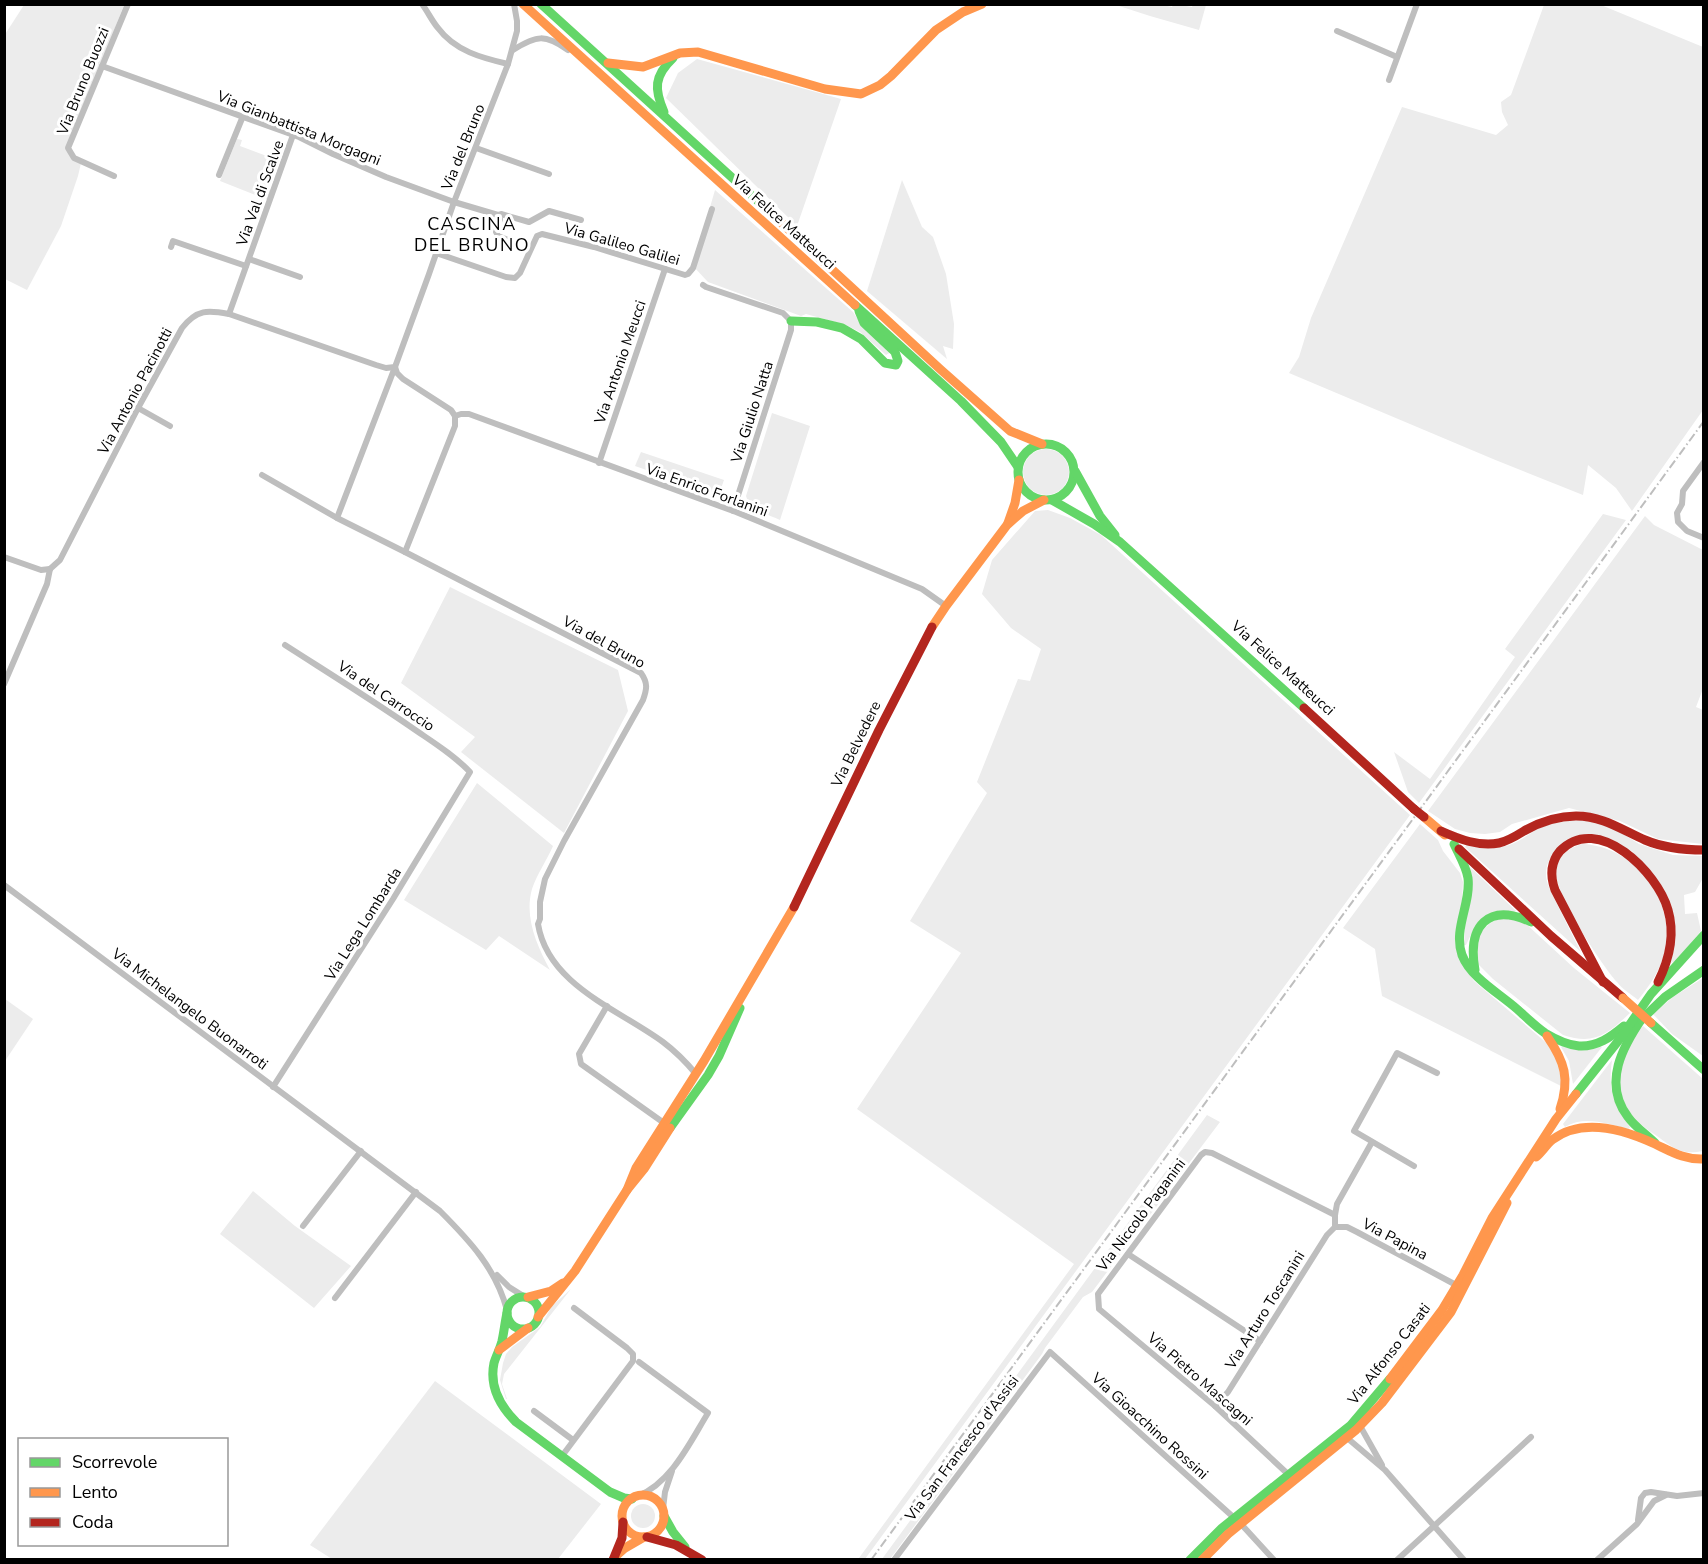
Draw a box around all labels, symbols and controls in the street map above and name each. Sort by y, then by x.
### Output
street label: Via Bruno Buozzi [52,24,114,139]
street label: Via Gianbattista Morgagni [213,86,384,170]
street label: Via del Bruno [436,101,489,194]
street label: Via Val di Scalve [231,137,288,250]
street label: Via Felice Matteucci [727,170,840,274]
district label: CASCINA DEL BRUNO [414,212,530,257]
street label: Via Galileo Galilei [561,218,682,270]
street label: Via Antonio Meucci [589,298,650,427]
street label: Via Antonio Pacinotti [93,324,177,459]
street label: Via Giulio Natta [726,359,778,466]
street label: Via Enrico Forlanini [642,458,771,521]
street label: Via del Bruno [558,611,649,673]
street label: Via Felice Matteucci [1226,616,1339,720]
street label: Via del Carroccio [333,656,438,736]
street label: Via Belvedere [826,698,886,791]
street label: Via Lega Lombarda [319,863,406,985]
street label: Via Michelangelo Buonarroti [107,943,272,1074]
street label: Via Niccolò Paganini [1091,1154,1190,1276]
street label: Via Papina [1358,1213,1431,1265]
street label: Via Arturo Toscanini [1220,1247,1309,1374]
street label: Via Alfonso Casati [1342,1299,1435,1410]
street label: Via Pietro Mascagni [1143,1327,1257,1430]
street label: Via Gioacchino Rossini [1087,1367,1213,1484]
street label: Via San Francesco d'Assisi [900,1371,1023,1526]
legend [18,1438,228,1546]
text: Scorrevole [72,1450,157,1474]
text: Lento [72,1480,118,1504]
text: Coda [72,1510,114,1534]

